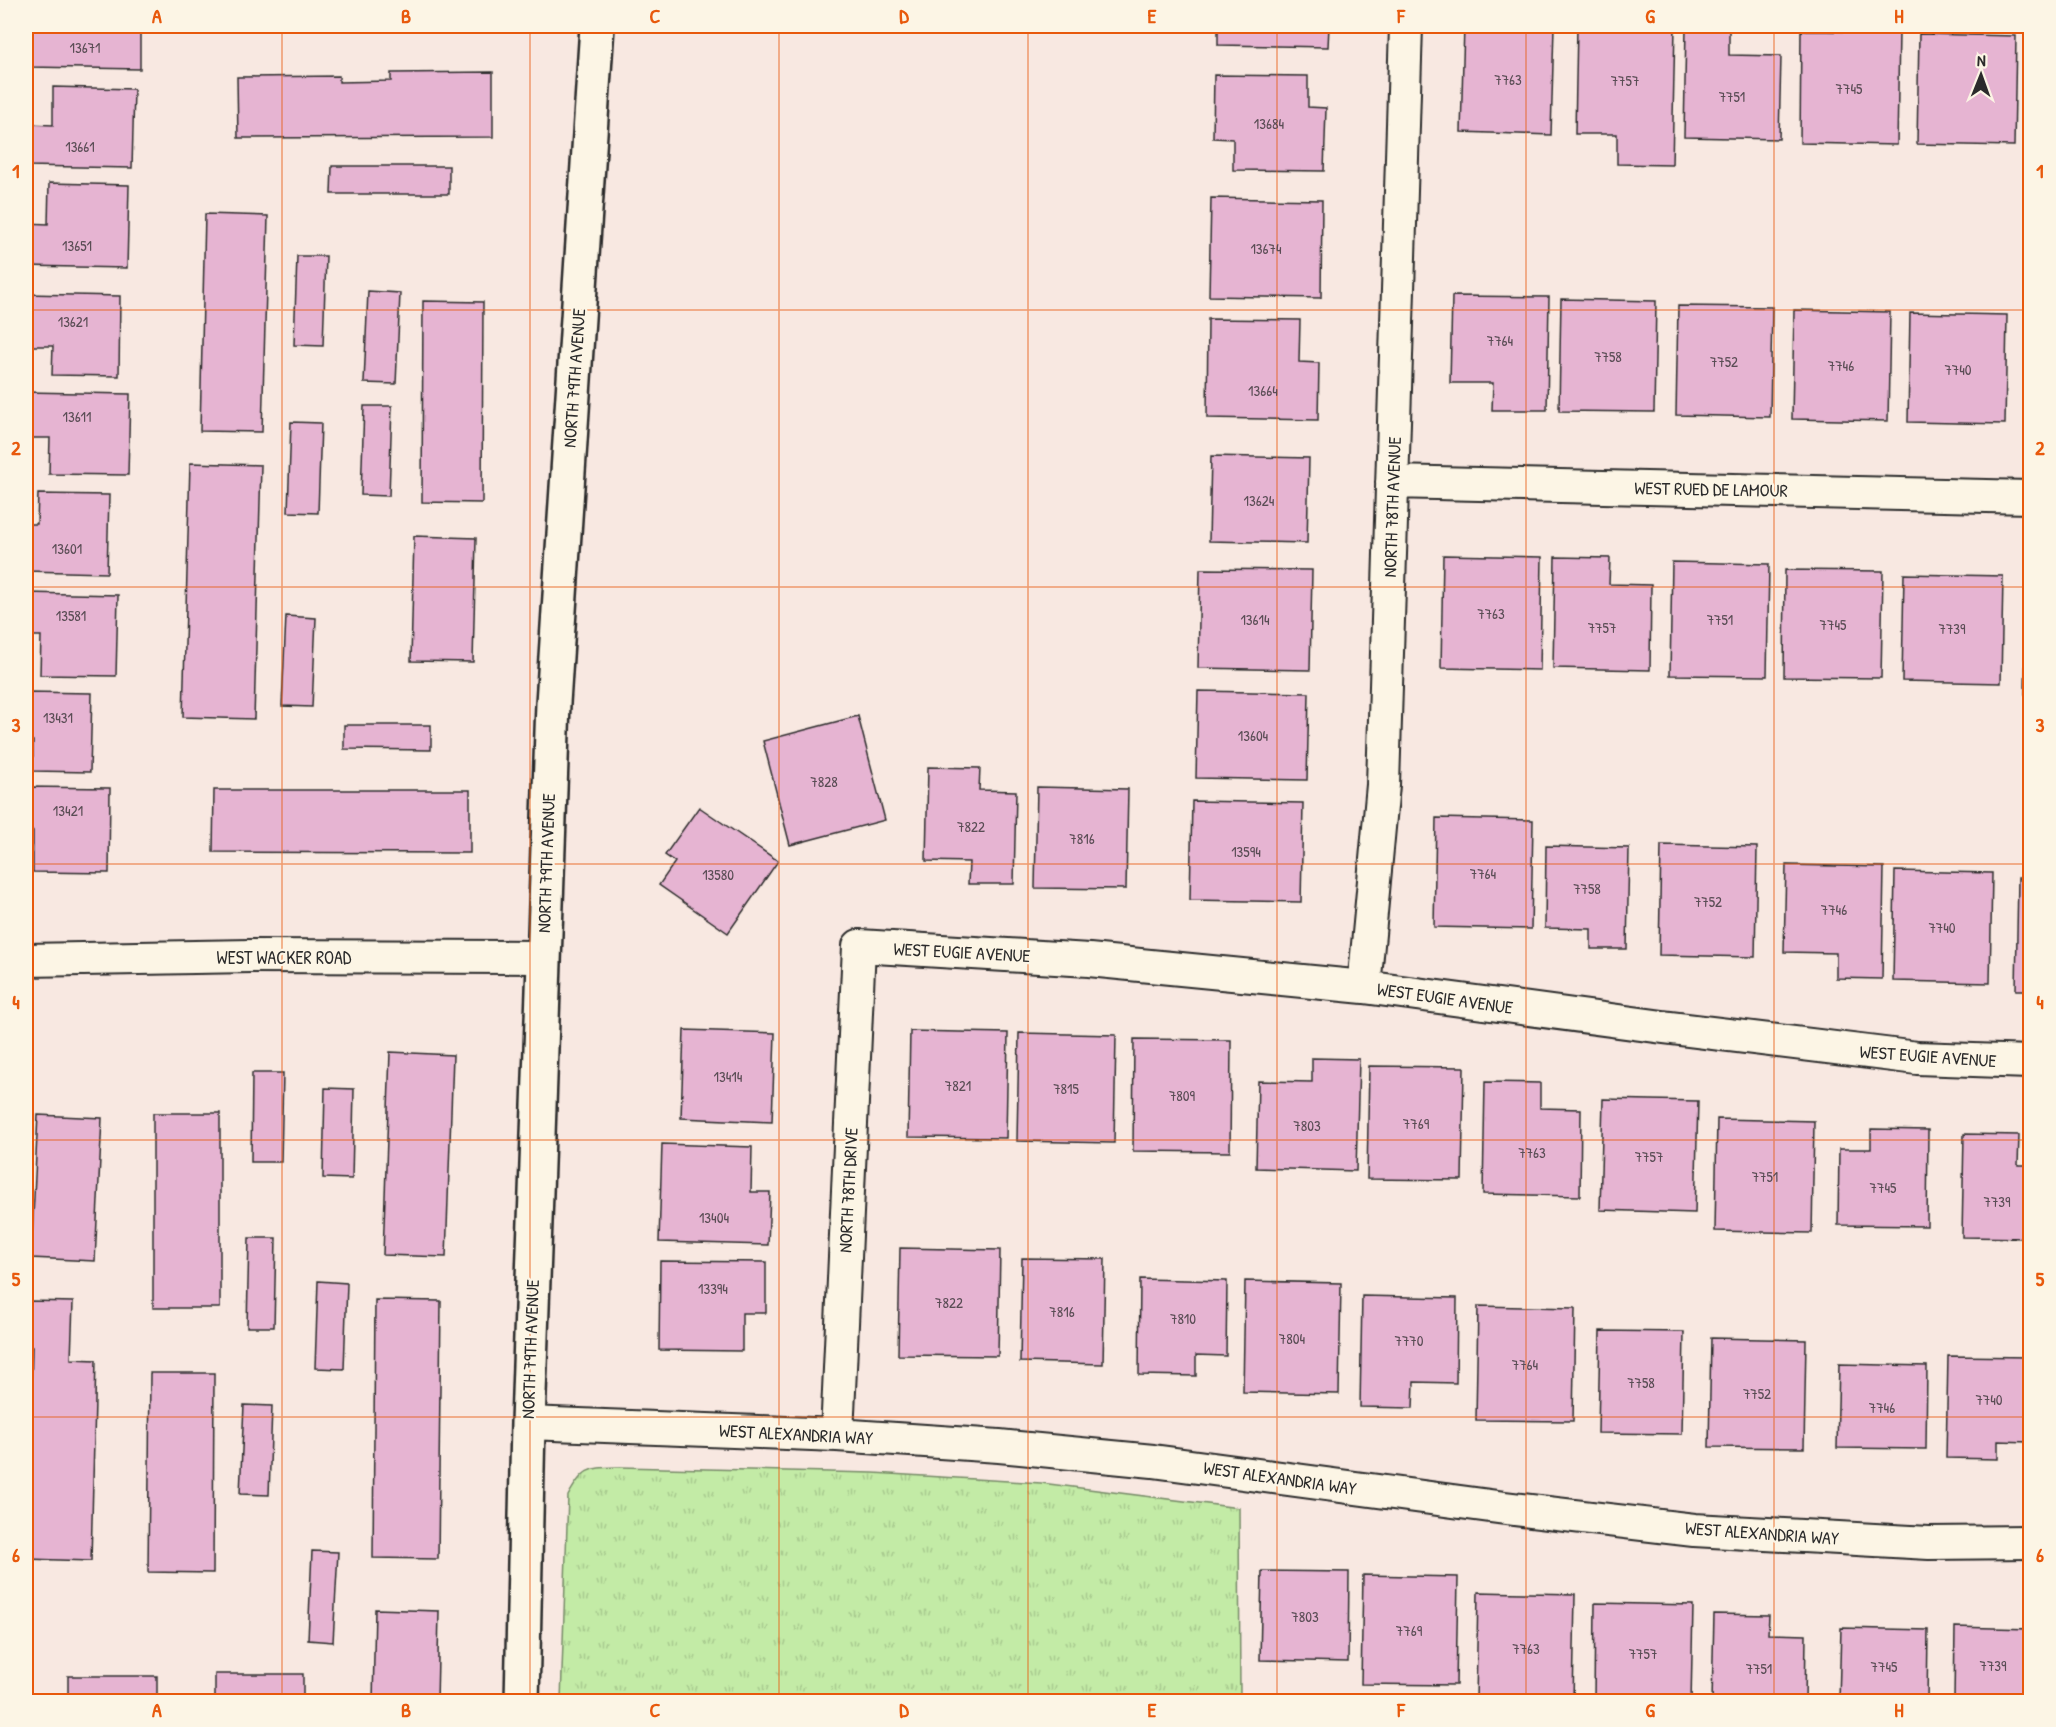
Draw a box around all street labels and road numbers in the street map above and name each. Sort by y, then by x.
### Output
street label: NORTH 79TH AVENUE [557,307,591,448]
street label: NORTH 78TH AVENUE [1377,436,1407,578]
street label: WEST RUED DE LAMOUR [1634,475,1788,503]
street label: NORTH 79TH AVENUE [531,793,561,933]
street label: WEST EUGIE AVENUE [893,936,1031,968]
street label: WEST WACKER ROAD [217,945,352,970]
street label: WEST EUGIE AVENUE [1375,976,1515,1020]
street label: WEST EUGIE AVENUE [1859,1039,1997,1073]
street label: NORTH 78TH DRIVE [832,1127,864,1253]
street label: NORTH 79TH AVENUE [515,1279,545,1419]
street label: WEST ALEXANDRIA WAY [718,1417,874,1451]
street label: WEST ALEXANDRIA WAY [1202,1455,1358,1501]
street label: WEST ALEXANDRIA WAY [1684,1515,1840,1551]

